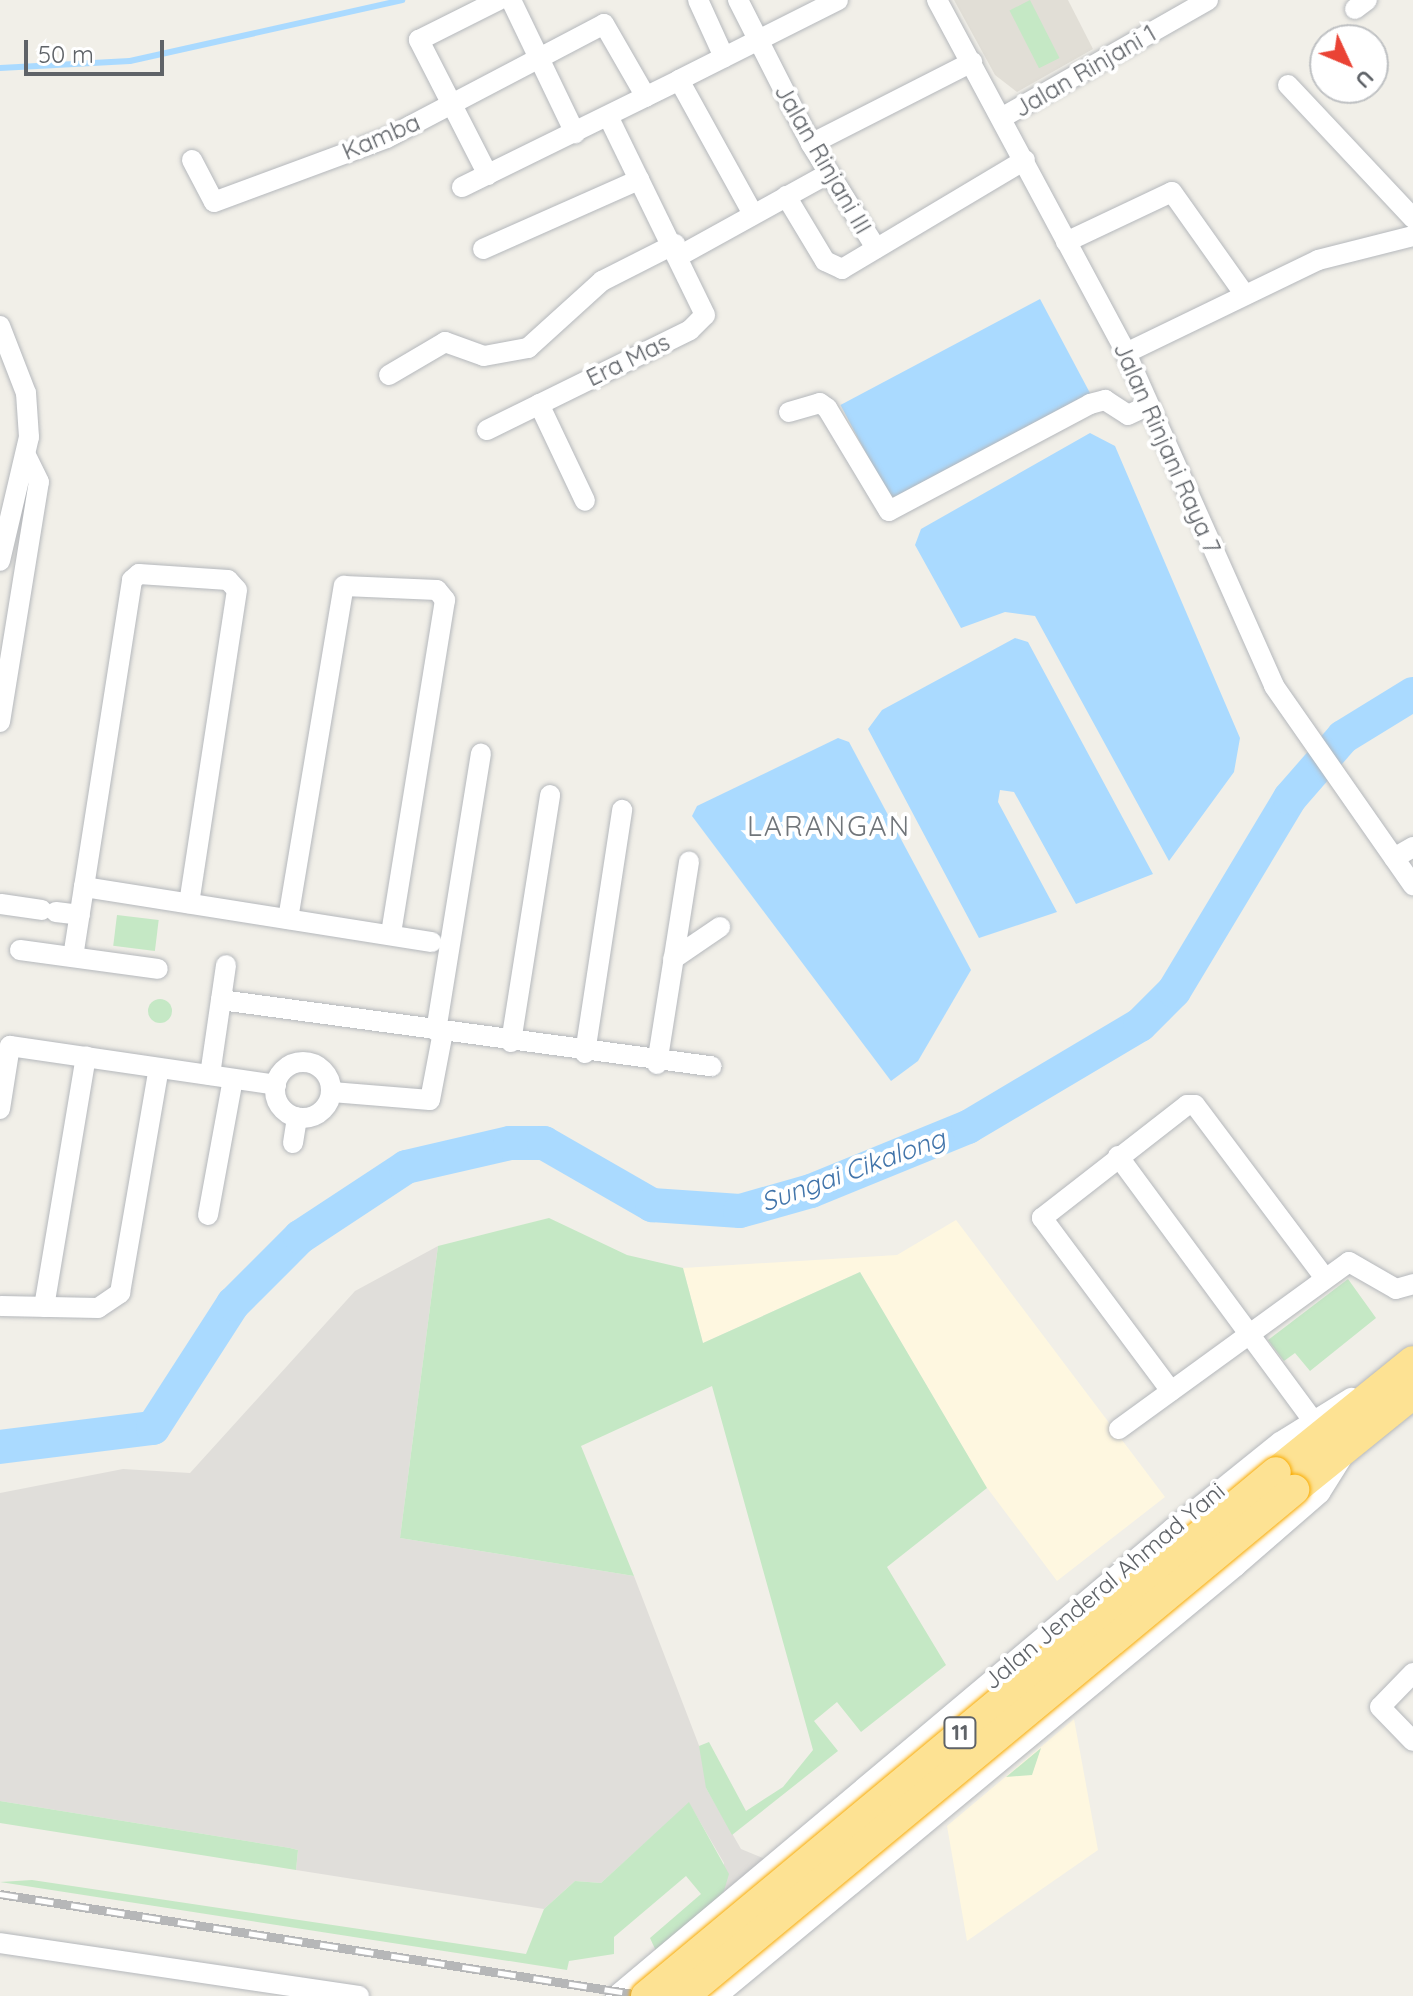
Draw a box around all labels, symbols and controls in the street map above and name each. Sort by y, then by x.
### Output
street label: Jalan Rinjani 1 [1009,19,1161,123]
scale bar [28,24,168,74]
north arrow [1309,24,1389,104]
text: 50 m [38,39,94,69]
text: U [1349,64,1380,95]
street label: Jalan Rinjani III [768,79,878,239]
street label: Kamba [338,108,424,166]
street label: Era Mas [582,327,674,393]
street label: Jalan Rinjani Raya 7 [1107,338,1227,558]
district label: LARANGAN [747,809,911,843]
water label: Sungai Cikalong [757,1122,949,1218]
street label: Jalan Jenderal Ahmad Yani [977,1476,1231,1696]
road number: 11 [942,1715,978,1751]

